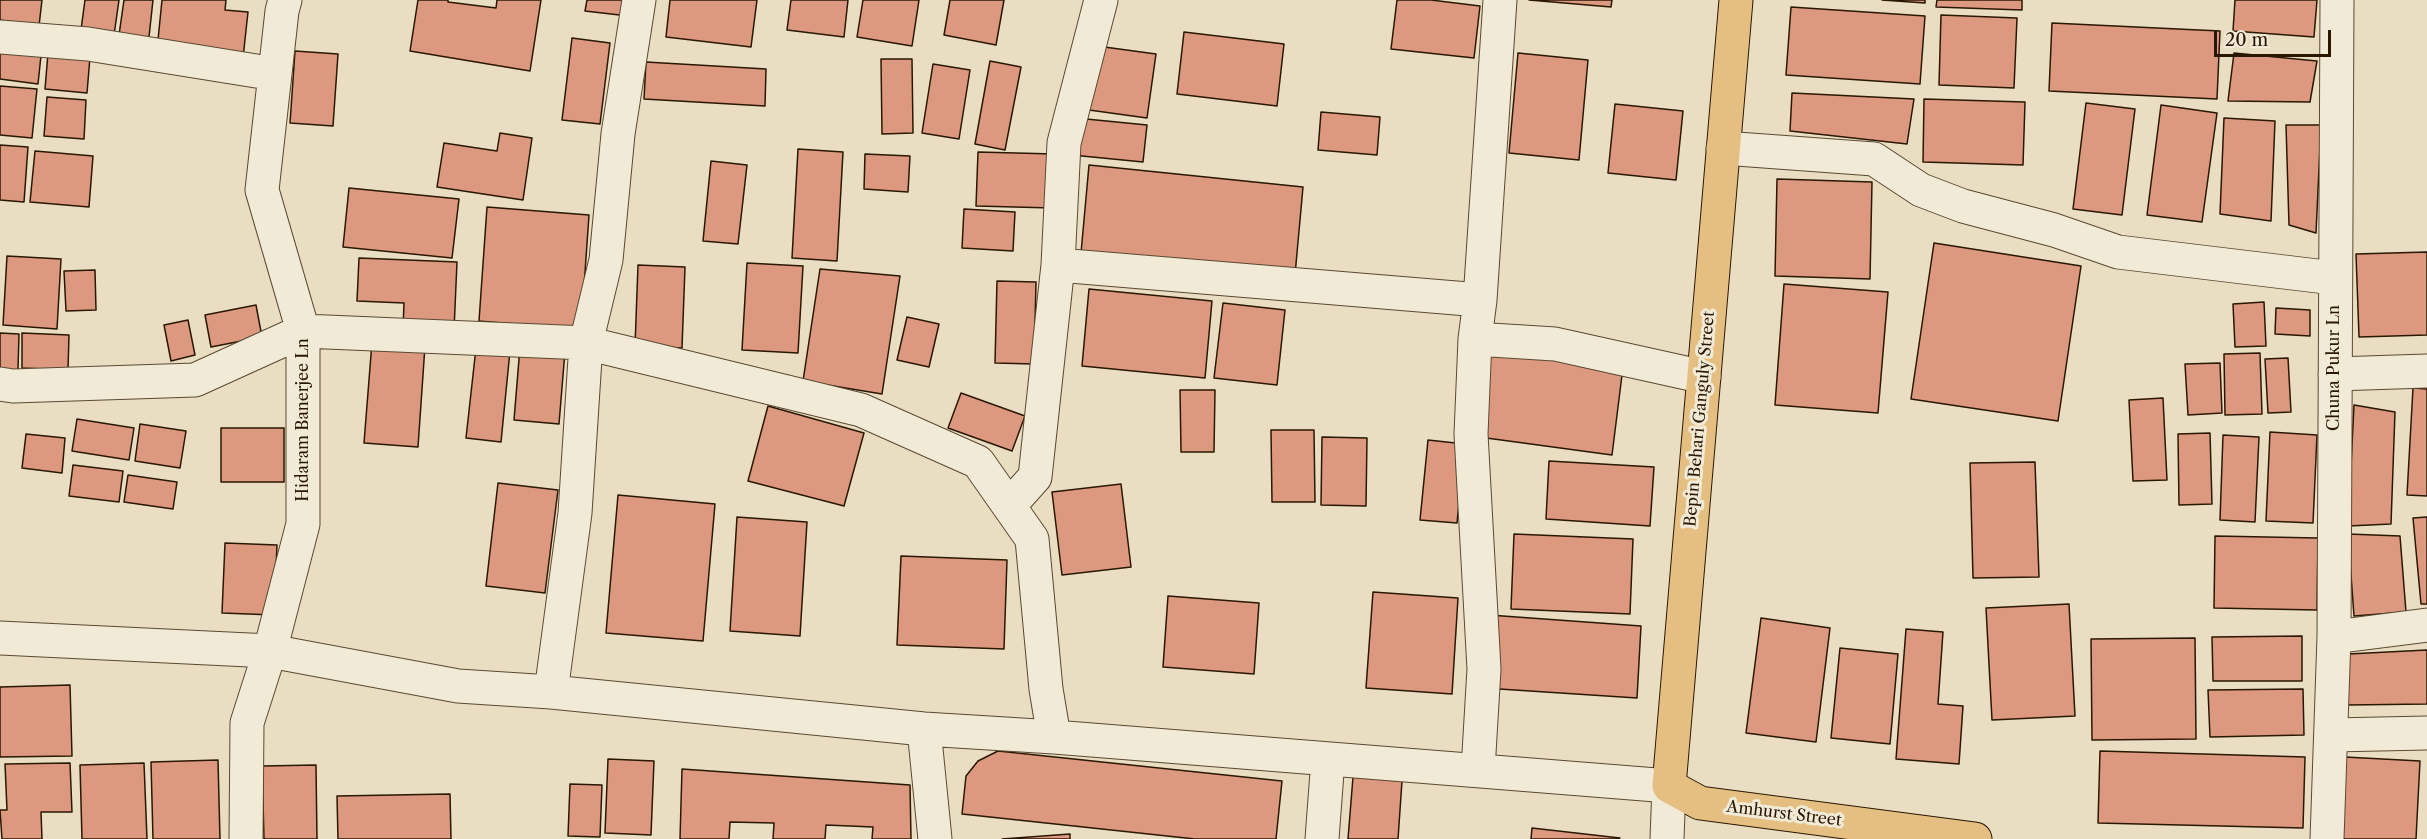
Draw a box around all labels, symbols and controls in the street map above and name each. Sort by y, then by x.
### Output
scale bar [2217,18,2334,56]
text: 20 m [2225,29,2268,51]
street label: Chuna Pukur Ln [2324,305,2344,431]
street label: Bepin Behari Ganguly Street [1681,310,1719,528]
street label: Hidaram Banerjee Ln [293,338,313,502]
street label: Amhurst Street [1726,797,1842,831]

